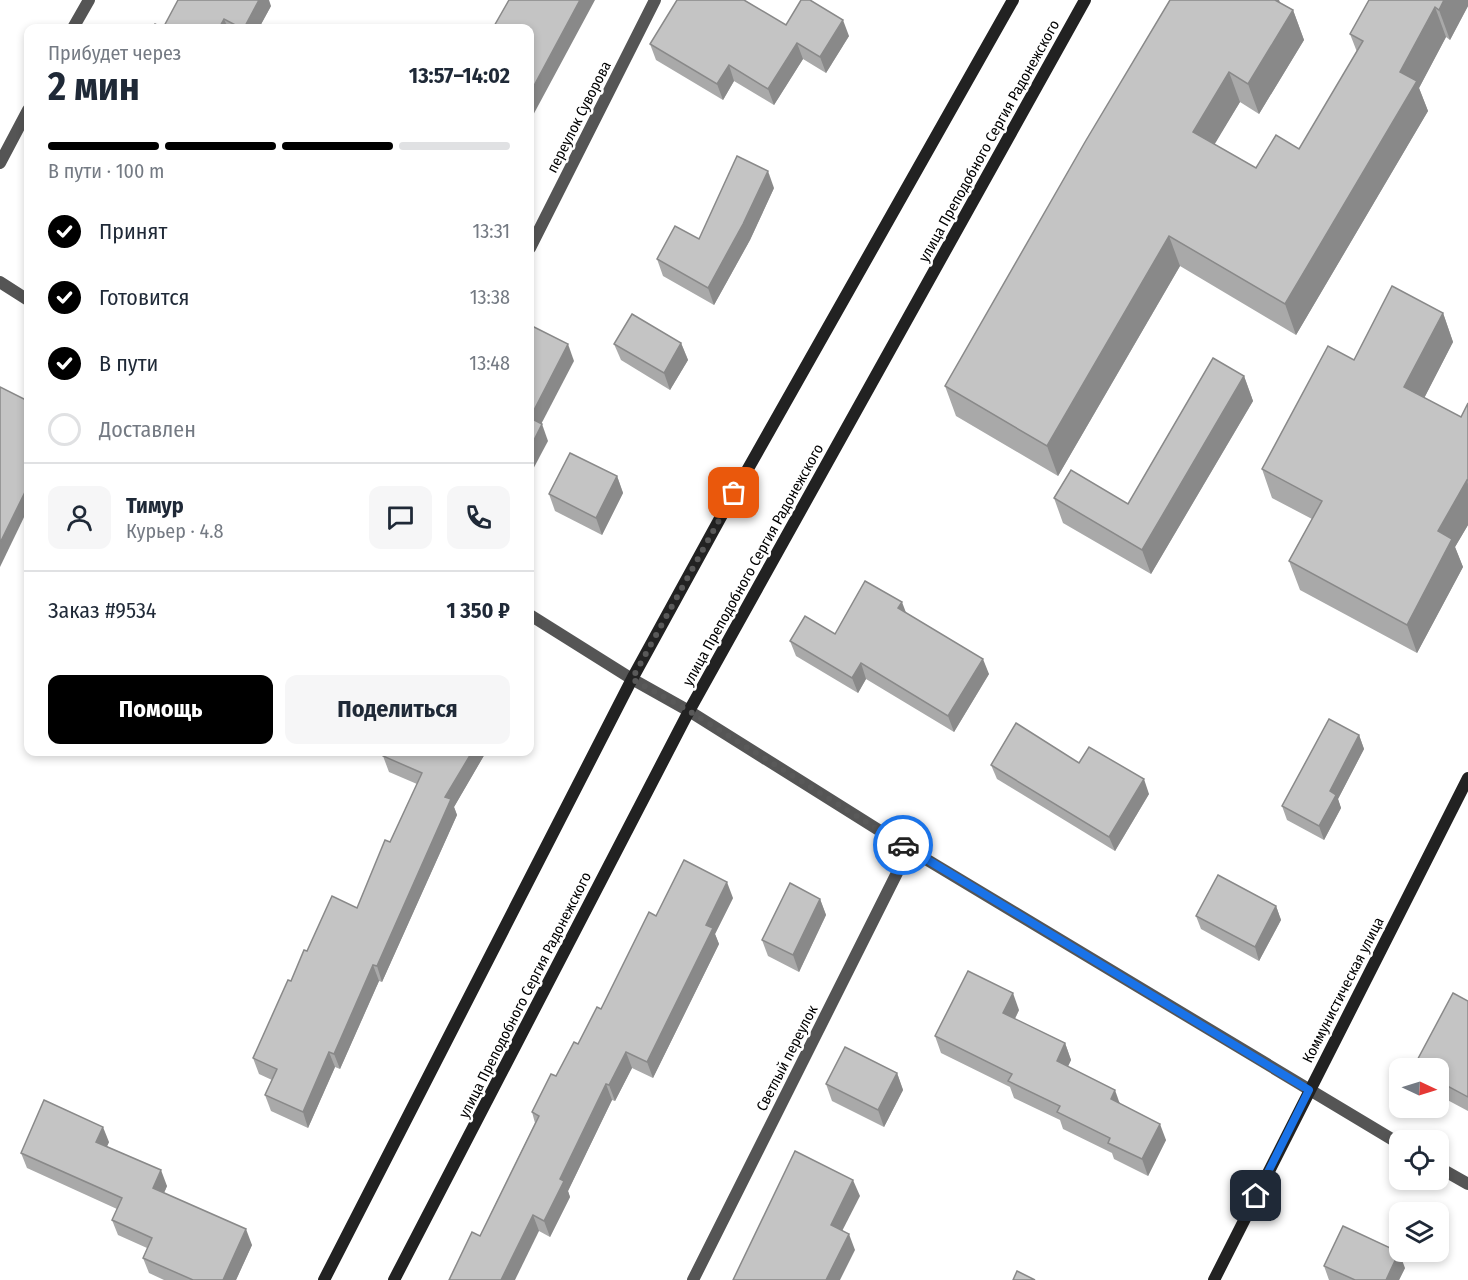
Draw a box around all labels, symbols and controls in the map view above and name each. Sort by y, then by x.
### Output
street label: улица Преподобного Сергия Радонежского [915,17,1063,265]
text: Прибудет через [48,41,181,65]
street label: переулок Суворова [543,58,615,176]
text: 13:57–14:02 [409,62,510,89]
text: 2 мин [48,64,140,110]
text: В пути · 100 m [48,159,164,183]
icon: check [48,215,81,248]
text: Принят [99,218,167,245]
text: 13:31 [472,219,510,243]
icon: check [48,281,81,314]
text: Готовится [99,284,190,311]
text: 13:38 [470,285,510,309]
icon: check [48,347,81,380]
text: В пути [99,350,158,377]
text: 13:48 [469,351,510,375]
text: Доставлен [99,416,196,443]
street label: улица Преподобного Сергия Радонежского [679,441,827,689]
pin [708,467,759,518]
icon: bag [717,476,750,509]
button: person [48,486,111,549]
button: chat [369,486,432,549]
button: phone [447,486,510,549]
text: Тимур [126,492,184,519]
text: Курьер · 4.8 [126,519,223,543]
text: Заказ #9534 [48,597,156,624]
text: 1 350 ₽ [446,597,510,624]
button: Помощь [48,675,273,744]
button: Поделиться [285,675,510,744]
courier [873,815,933,875]
icon: car [887,829,920,862]
street label: улица Преподобного Сергия Радонежского [455,869,595,1121]
street label: Коммунистическая улица [1298,914,1388,1066]
street label: Светлый переулок [753,1002,821,1114]
north arrow [1389,1058,1449,1118]
map controls [1389,1058,1449,1262]
button: locate [1389,1130,1449,1190]
pin [1230,1170,1281,1221]
icon: home [1239,1179,1272,1212]
button: layers [1389,1202,1449,1262]

